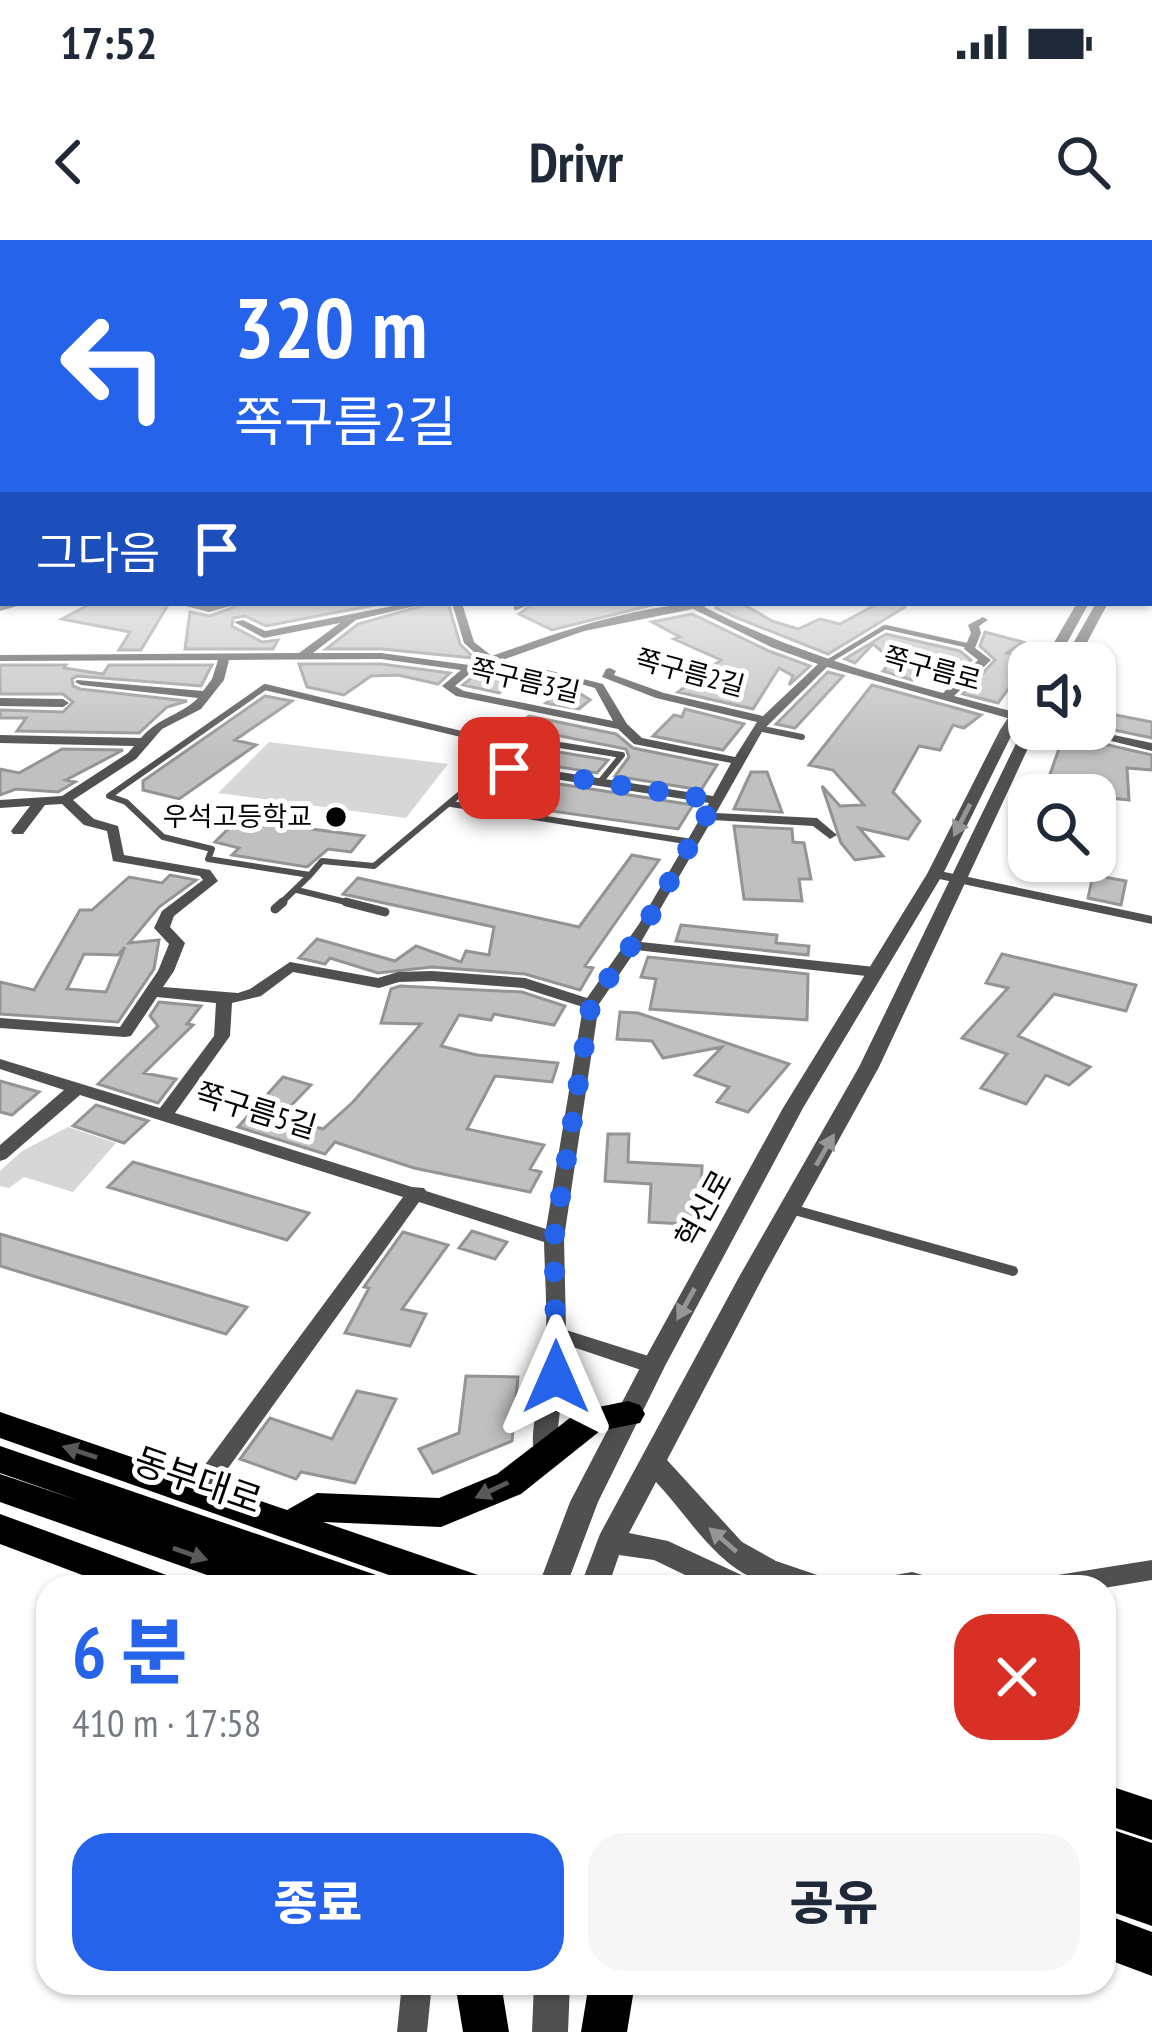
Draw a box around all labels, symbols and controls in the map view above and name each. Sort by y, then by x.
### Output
text: 17:52 [60,13,157,71]
text: Drivr [529,127,623,197]
icon: back [36,129,102,195]
icon: search [1050,129,1116,195]
text: 320 m [234,272,427,381]
icon: left [36,288,192,444]
text: 쪽구름2길 [234,386,457,456]
icon: arrive [184,516,250,582]
text: 그다음 [36,523,160,581]
street label: 쪽구름로 [880,639,985,697]
street label: 쪽구름2길 [632,641,749,703]
map controls [1008,642,1116,882]
button: sound [1008,642,1116,750]
street label: 쪽구름3길 [467,651,583,709]
pin [458,717,560,819]
icon: arrive [476,735,542,801]
button: search [1008,774,1116,882]
place label: 우석고등학교 [163,799,312,833]
one-way arrow [952,803,972,838]
marker: 우석고등학교 [323,804,349,830]
street label: 쪽구름5길 [191,1073,321,1146]
one-way arrow [813,1133,834,1167]
street label: 혁신로 [666,1163,740,1254]
one-way arrow [676,1287,697,1322]
position arrow [493,1314,619,1440]
street label: 동부대로 [128,1436,268,1523]
one-way arrow [62,1442,98,1460]
one-way arrow [474,1480,509,1500]
one-way arrow [708,1528,738,1554]
one-way arrow [172,1546,208,1564]
text: 6 분 [72,1605,187,1698]
button: close [954,1614,1080,1740]
text: 410 m · 17:58 [72,1697,261,1748]
button: 종료 [72,1833,564,1971]
button: 공유 [588,1833,1080,1971]

